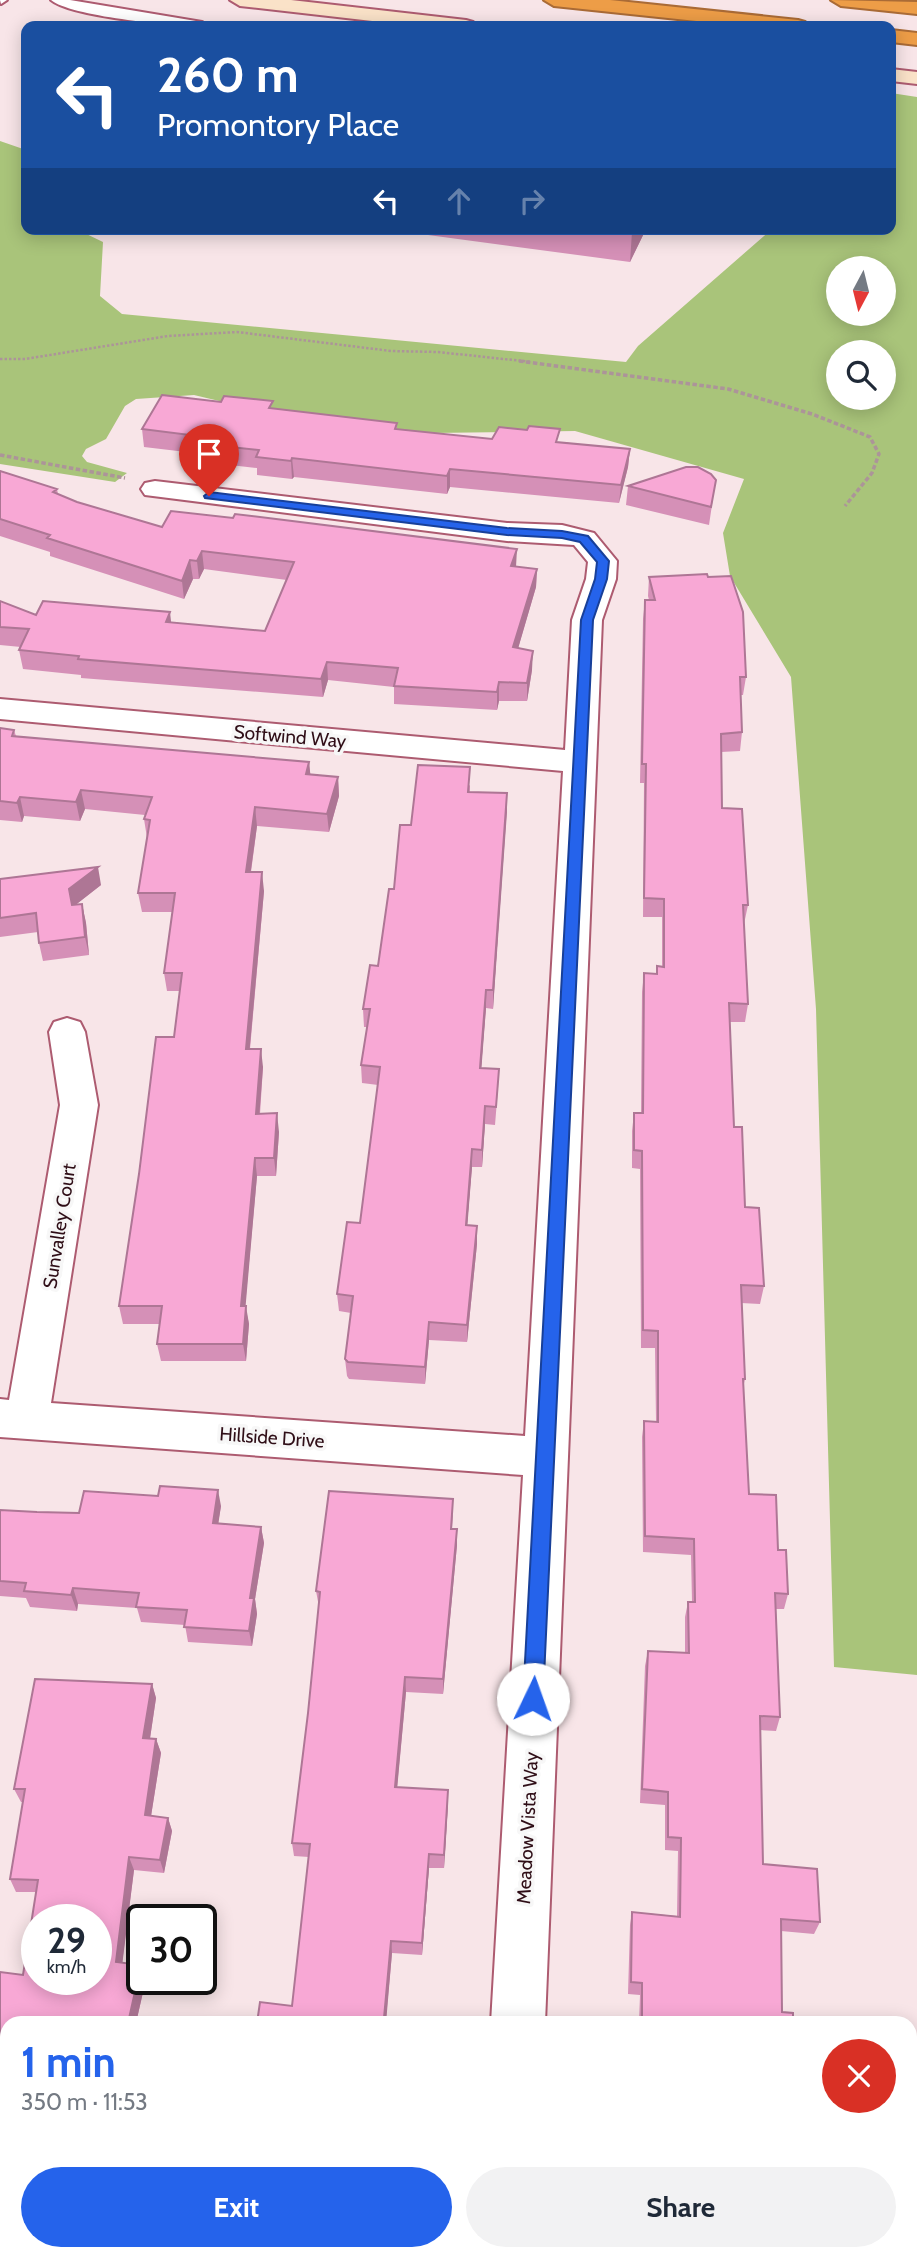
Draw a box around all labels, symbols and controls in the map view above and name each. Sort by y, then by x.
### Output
text: 260 m [157,45,299,104]
icon: left [42,49,133,140]
text: Promontory Place [157,105,399,144]
icon: left [367,182,405,220]
icon: ahead [440,182,478,220]
icon: right [513,182,551,220]
north arrow [826,256,896,326]
map controls [826,256,896,410]
button: search [826,340,896,410]
pin [179,424,239,496]
icon: arrive [190,435,228,473]
street label: Softwind Way [233,720,348,753]
street label: Sunvalley Court [38,1161,81,1290]
street label: Hillside Drive [219,1422,326,1453]
position arrow [496,1662,570,1736]
street label: Meadow Vista Way [512,1751,543,1905]
speed limit sign: 30 [126,1904,217,1995]
text: 29 [47,1919,86,1962]
text: km/h [47,1956,86,1978]
text: 1 min [21,2036,116,2088]
button: close [822,2039,896,2113]
text: 350 m · 11:53 [21,2088,148,2116]
button: Exit [21,2167,452,2247]
button: Share [466,2167,896,2247]

